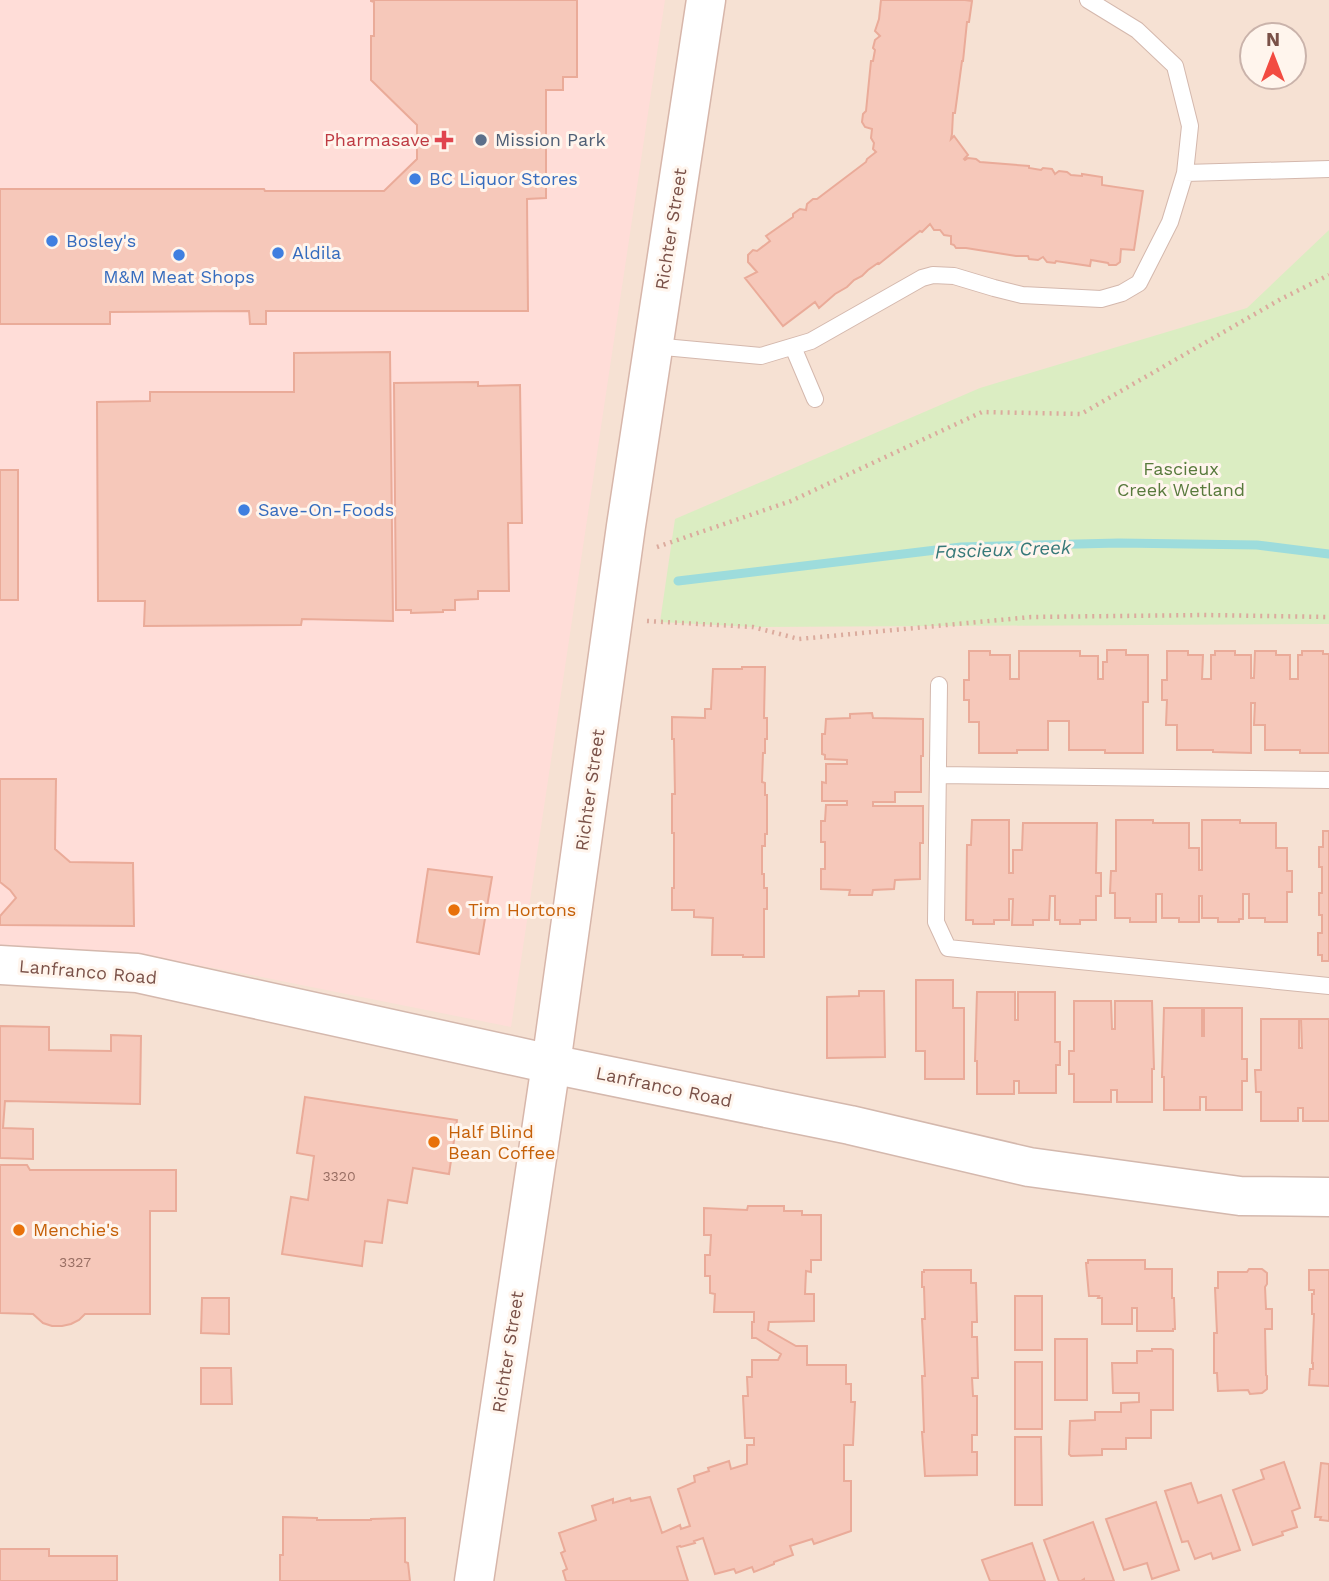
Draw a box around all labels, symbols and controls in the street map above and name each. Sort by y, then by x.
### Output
north arrow [1238,21,1308,91]
text: N [1266,28,1280,51]
place label: Pharmasave [324,129,430,150]
place label: Mission Park [495,129,606,150]
marker: Pharmasave [436,132,452,148]
marker: Mission Park [473,132,489,148]
street label: Richter Street [651,166,691,291]
place label: BC Liquor Stores [429,168,578,189]
marker: BC Liquor Stores [407,171,423,187]
place label: Bosley's [66,230,136,251]
marker: Bosley's [44,233,60,249]
place label: Aldila [292,242,341,263]
marker: Aldila [270,245,286,261]
marker: M&M Meat Shops [171,247,187,263]
place label: M&M Meat Shops [103,266,255,287]
park label: Fascieux Creek Wetland [1117,458,1245,500]
place label: Save-On-Foods [258,499,394,520]
marker: Save-On-Foods [236,502,252,518]
water label: Fascieux Creek [934,536,1072,563]
street label: Richter Street [571,727,609,852]
place label: Tim Hortons [468,899,576,920]
marker: Tim Hortons [446,902,462,918]
street label: Lanfranco Road [18,955,158,988]
street label: Lanfranco Road [594,1062,734,1111]
place label: Half Blind Bean Coffee [448,1121,555,1163]
marker: Half Blind Bean Coffee [426,1134,442,1150]
house number: 3320 [322,1168,356,1184]
place label: Menchie's [33,1219,119,1240]
marker: Menchie's [11,1222,27,1238]
house number: 3327 [59,1254,91,1270]
street label: Richter Street [488,1289,528,1414]

